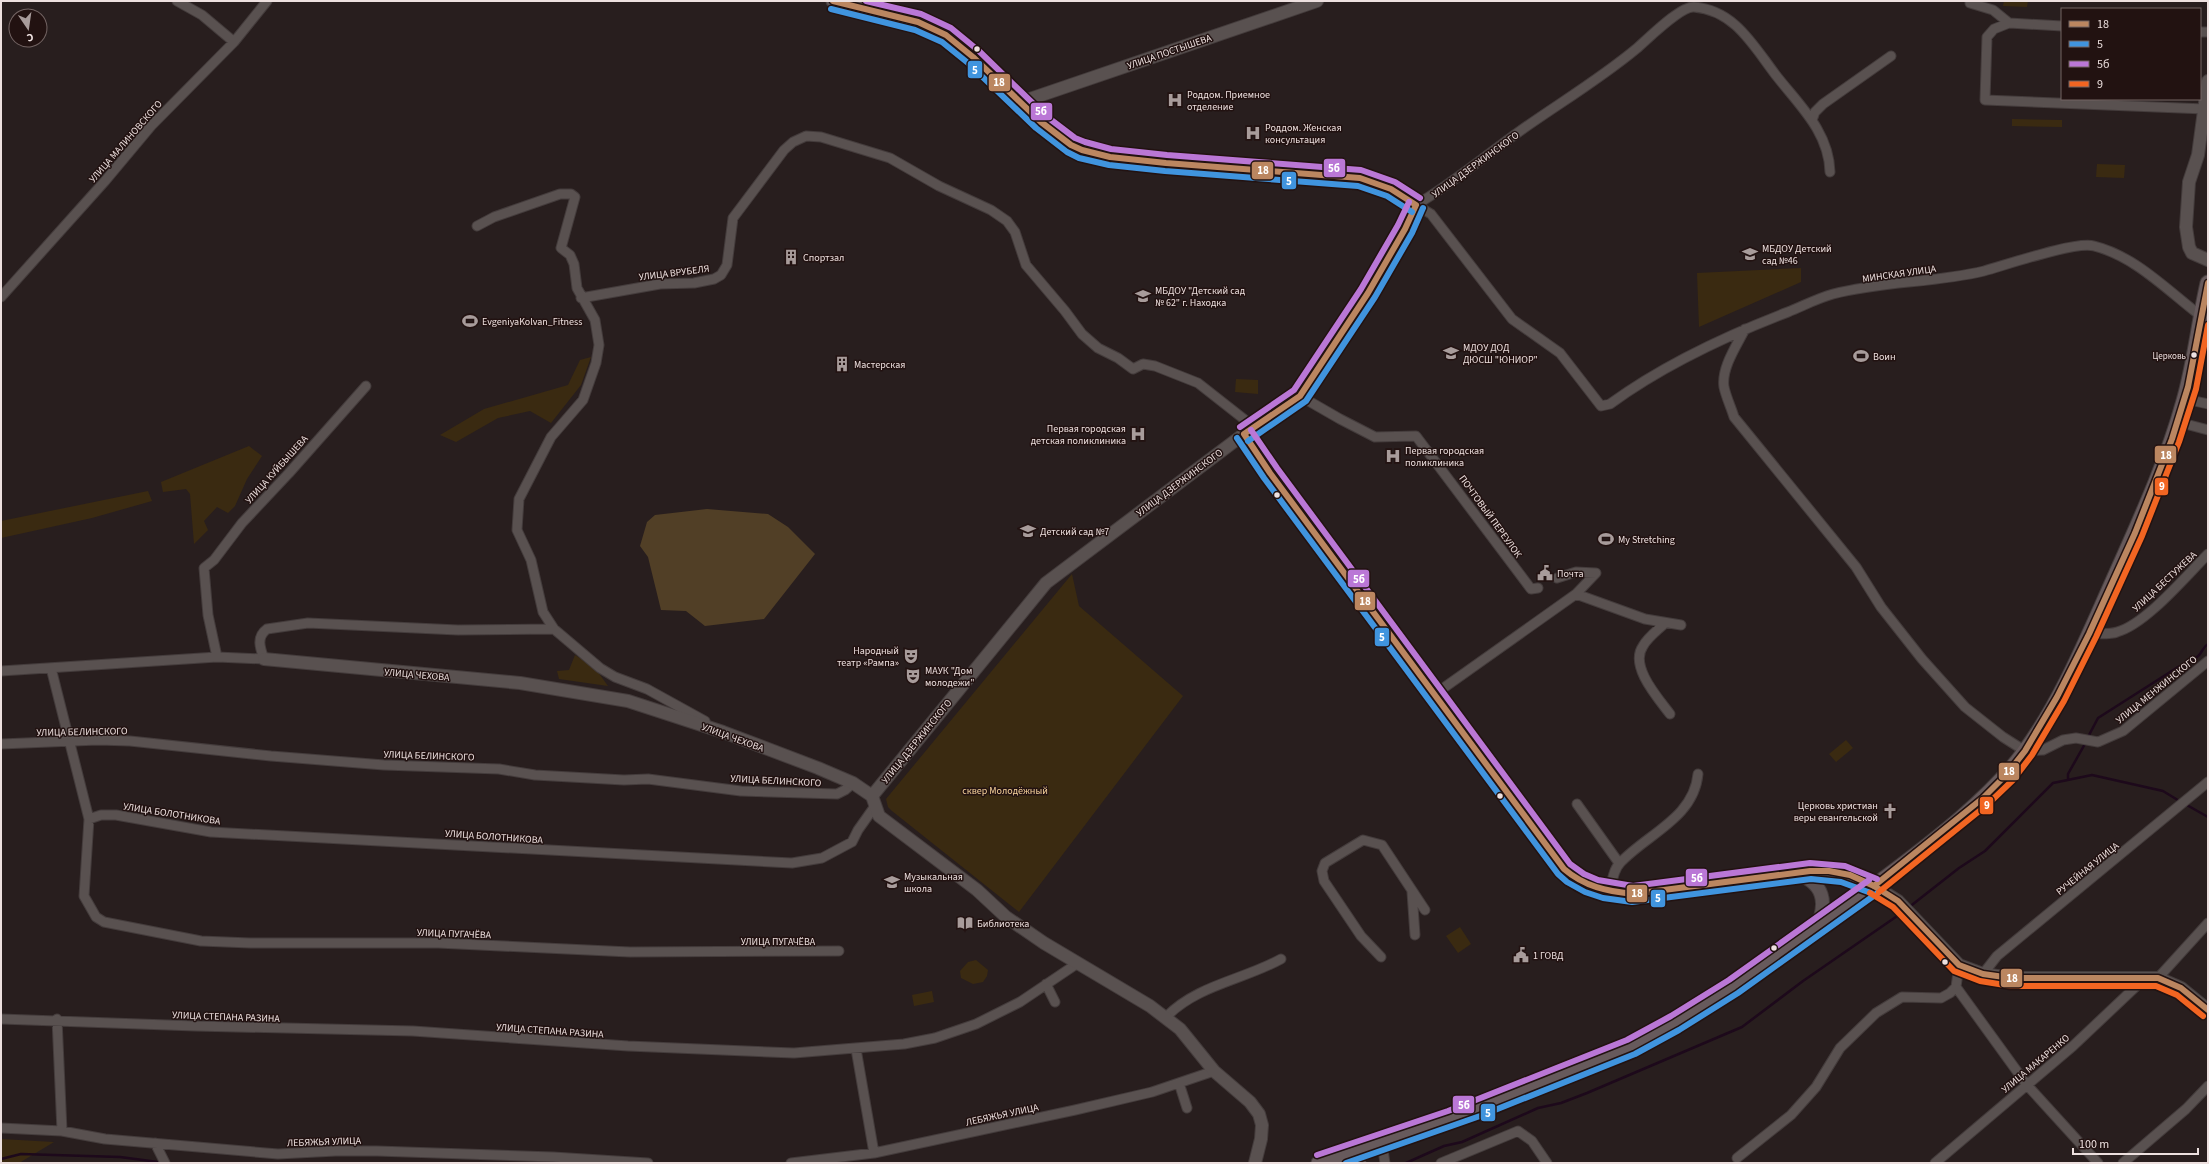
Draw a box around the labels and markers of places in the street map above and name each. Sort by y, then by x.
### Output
unlabelled marker [972,44,982,54]
place label: Роддом. Приемное отделение [1187,88,1270,114]
hospital icon: Роддом. Приемное отделение [1166,91,1184,109]
place label: Роддом. Женская консультация [1265,121,1342,147]
hospital icon: Роддом. Женская консультация [1244,124,1262,142]
place label: МБДОУ Детский сад №46 [1762,242,1832,268]
school or university icon: МБДОУ Детский сад №46 [1741,245,1759,263]
building icon: Спортзал [782,248,800,266]
place label: Спортзал [803,251,844,265]
place label: МБДОУ "Детский сад № 62" г. Находка [1155,284,1246,310]
school or university icon: МБДОУ "Детский сад № 62" г. Находка [1134,287,1152,305]
sports icon: EvgeniyaKolvan_Fitness [461,312,479,330]
place label: EvgeniyaKolvan_Fitness [482,315,582,329]
place label: МДОУ ДОД ДЮСШ "ЮНИОР" [1463,341,1538,367]
school or university icon: МДОУ ДОД ДЮСШ "ЮНИОР" [1442,344,1460,362]
sports icon: Воин [1852,347,1870,365]
place label: Воин [1873,350,1896,364]
place label: Церковь [2153,350,2187,363]
marker: Церковь [2189,350,2199,360]
building icon: Мастерская [833,355,851,373]
place label: Мастерская [854,358,905,372]
place label: Первая городская детская поликлиника [1031,422,1126,448]
hospital icon: Первая городская детская поликлиника [1129,425,1147,443]
place label: Первая городская поликлиника [1405,444,1484,470]
hospital icon: Первая городская поликлиника [1384,447,1402,465]
unlabelled marker [1272,490,1282,500]
school or university icon: Детский сад №7 [1019,522,1037,540]
place label: Детский сад №7 [1040,525,1109,539]
sports icon: My Stretching [1597,530,1615,548]
place label: My Stretching [1618,533,1675,547]
public building icon: Почта [1536,564,1554,582]
place label: Почта [1557,567,1583,581]
place label: Народный театр «Рампа» [837,644,899,670]
theatre icon: Народный театр «Рампа» [902,647,920,665]
place label: МАУК "Дом молодежи" [925,664,975,690]
theatre icon: МАУК "Дом молодежи" [904,667,922,685]
unlabelled marker [1495,791,1505,801]
place label: Церковь христиан веры евангельской [1794,799,1878,825]
church icon: Церковь христиан веры евангельской [1881,802,1899,820]
place label: Музыкальная школа [904,870,963,896]
school or university icon: Музыкальная школа [883,873,901,891]
library icon: Библиотека [956,914,974,932]
place label: Библиотека [977,917,1029,931]
unlabelled marker [1769,943,1779,953]
public building icon: 1 ГОВД [1512,946,1530,964]
place label: 1 ГОВД [1533,949,1564,963]
unlabelled marker [1940,957,1950,967]

